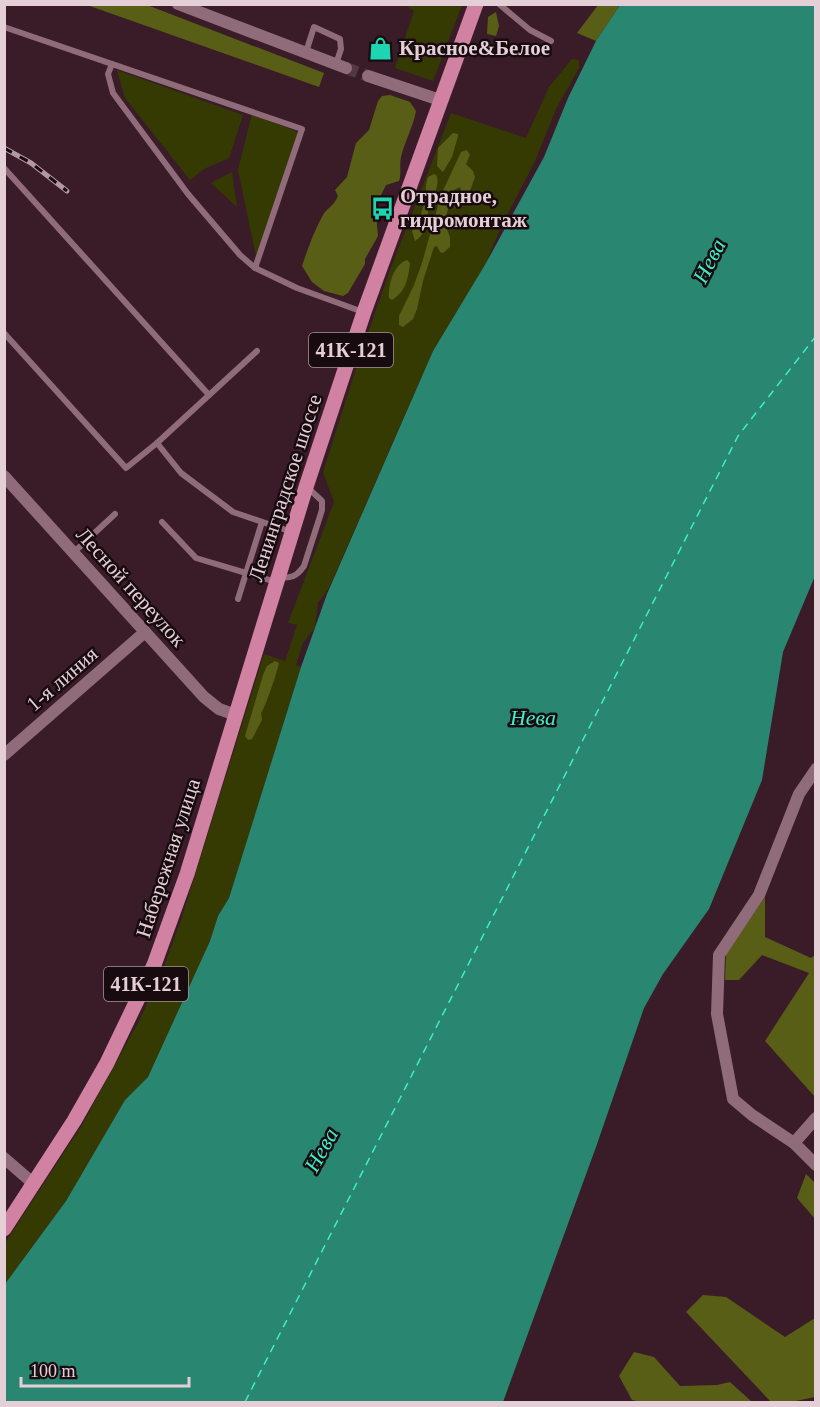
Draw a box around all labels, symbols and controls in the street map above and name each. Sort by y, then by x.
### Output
shop icon: Красное&Белое [368,35,394,61]
place label: Красное&Белое [399,36,550,60]
place label: Отрадное, гидромонтаж [400,184,528,232]
bus stop icon: Отрадное, гидромонтаж [369,195,395,221]
water label: Нева [687,235,731,288]
road number: 41К-121 [309,333,393,367]
street label: Ленинградское шоссе [243,391,327,585]
street label: Лесной переулок [71,522,191,652]
street label: 1-я линия [22,641,103,716]
water label: Нева [509,705,556,730]
street label: Набережная улица [131,775,205,941]
road number: 41К-121 [104,967,188,1001]
water label: Нева [298,1124,343,1177]
scale bar [21,1350,189,1388]
text: 100 m [30,1361,76,1381]

